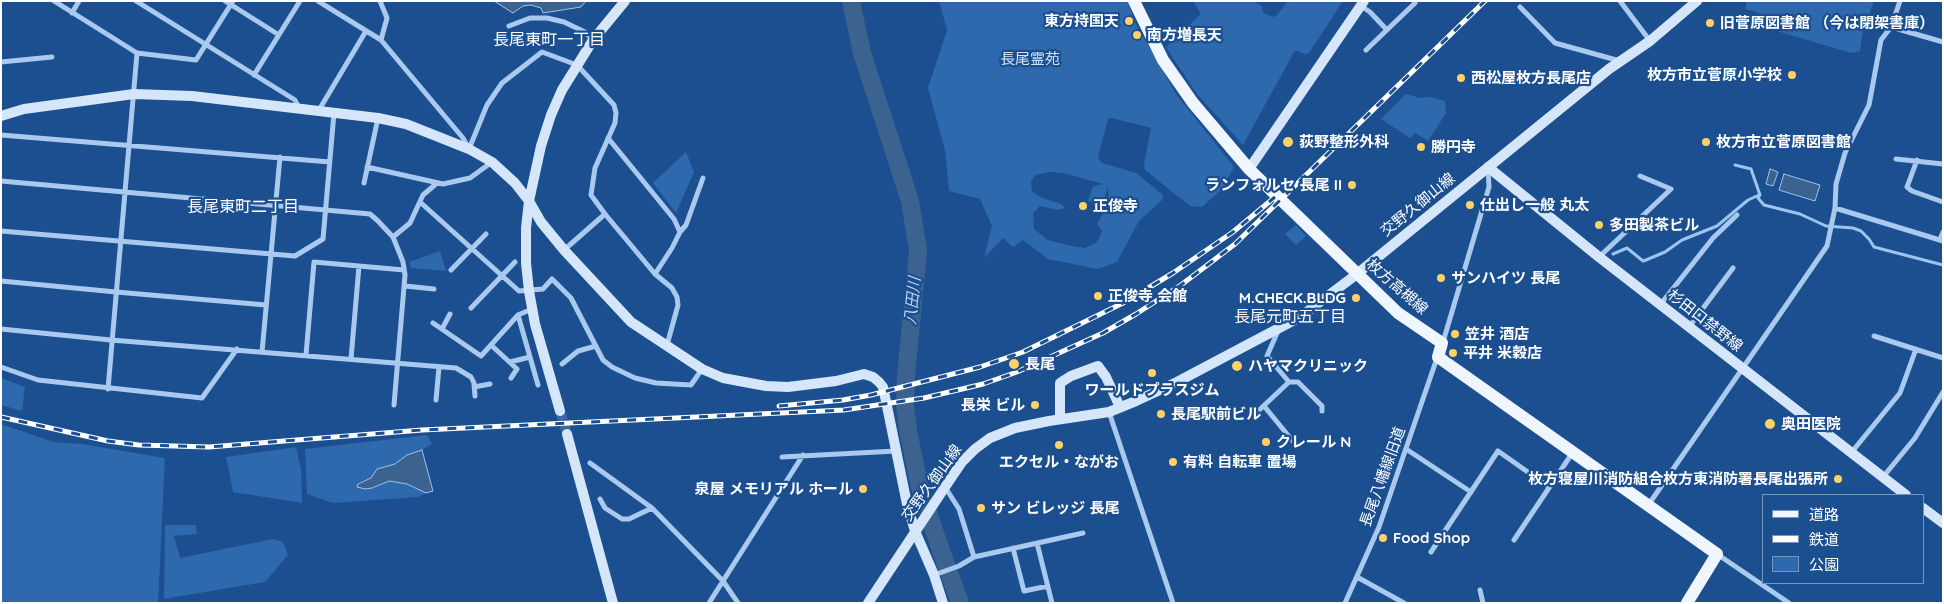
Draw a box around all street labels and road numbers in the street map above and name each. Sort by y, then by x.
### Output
street label: 交野久御山線 [1377,170,1459,240]
street label: 枚方高槻線 [1363,256,1431,318]
street label: 杉田口禁野線 [1664,286,1746,356]
street label: 長尾八幡線旧道 [1357,425,1409,529]
street label: 交野久御山線 [898,441,966,525]

